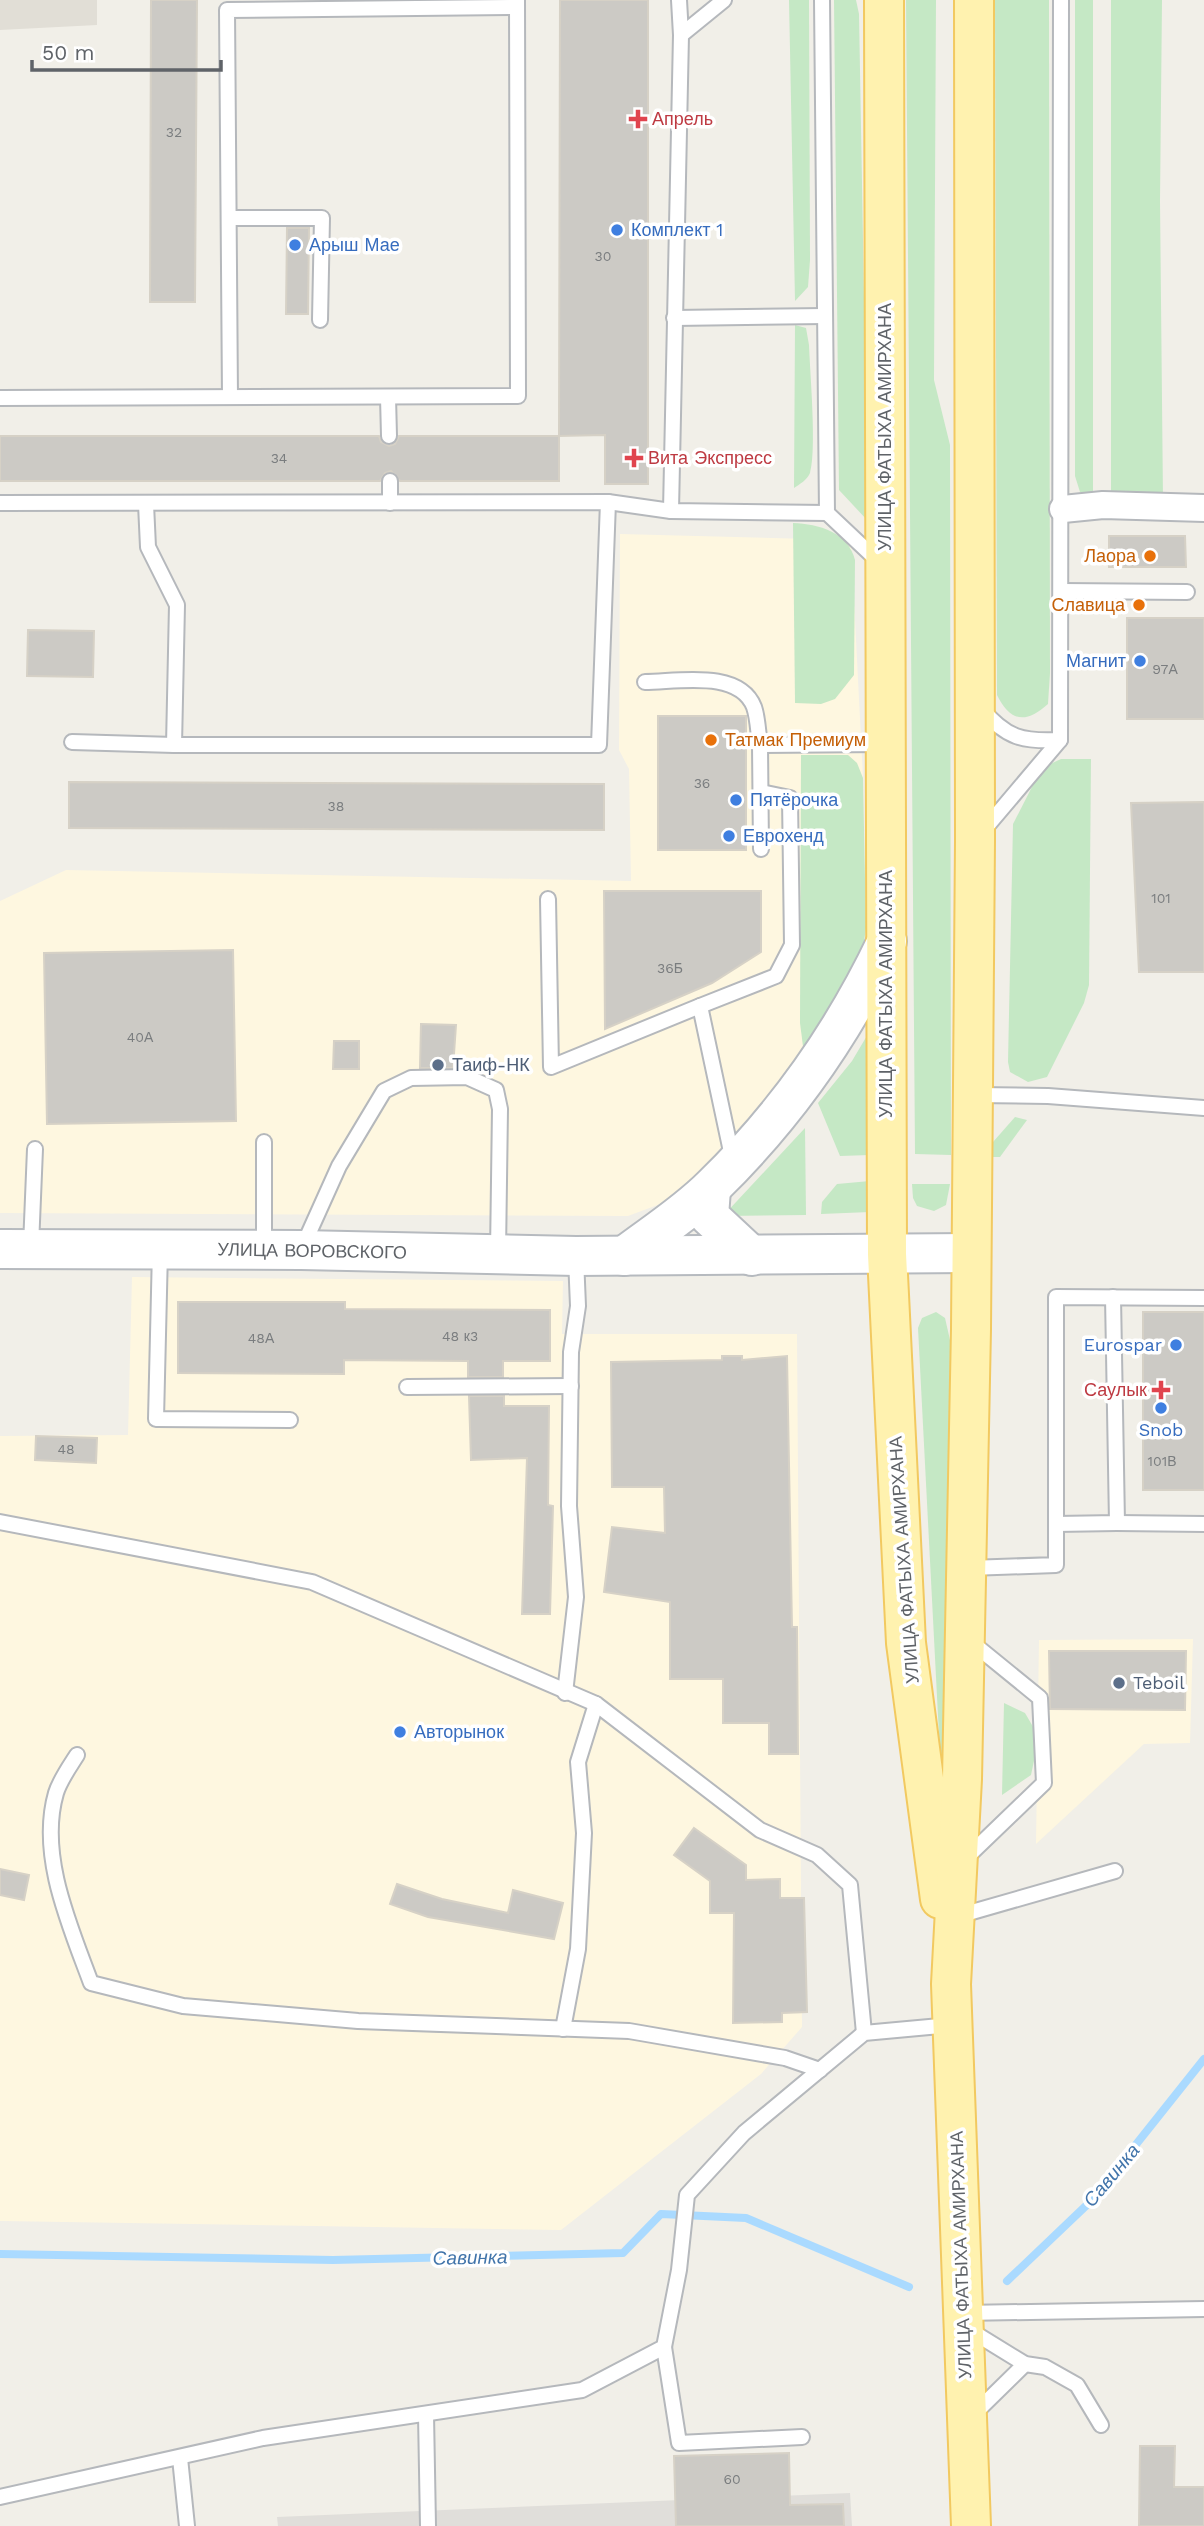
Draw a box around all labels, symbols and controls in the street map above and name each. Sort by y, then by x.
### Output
scale bar [32,28,220,72]
text: 50 m [42,40,94,65]
place label: Апрель [652,108,713,129]
marker: Апрель [630,111,646,127]
house number: 32 [166,124,182,140]
place label: Комплект 1 [631,219,723,240]
marker: Комплект 1 [609,222,625,238]
place label: Арыш Мае [309,234,400,255]
marker: Арыш Мае [287,237,303,253]
house number: 30 [595,248,611,264]
street label: УЛИЦА ФАТЫХА АМИРХАНА [874,303,895,551]
place label: Вита Экспресс [648,447,772,468]
house number: 34 [271,450,287,466]
marker: Вита Экспресс [626,450,642,466]
place label: Лаора [1084,545,1137,566]
marker: Лаора [1142,548,1158,564]
place label: Славица [1052,594,1126,615]
marker: Славица [1131,597,1147,613]
place label: Магнит [1066,650,1126,671]
marker: Магнит [1132,653,1148,669]
house number: 97А [1152,661,1178,677]
place label: Татмак Премиум [725,729,866,750]
marker: Татмак Премиум [703,732,719,748]
house number: 36 [694,775,710,791]
place label: Пятёрочка [750,789,839,810]
marker: Пятёрочка [728,792,744,808]
house number: 38 [328,798,344,814]
place label: Еврохенд [743,825,824,846]
marker: Еврохенд [721,828,737,844]
street label: УЛИЦА ФАТЫХА АМИРХАНА [875,870,896,1118]
house number: 101 [1151,890,1171,906]
house number: 36Б [657,960,683,976]
house number: 40А [127,1029,154,1045]
place label: Таиф-НК [452,1054,530,1075]
marker: Таиф-НК [430,1057,446,1073]
street label: УЛИЦА ВОРОВСКОГО [217,1238,407,1263]
house number: 48 к3 [442,1328,478,1344]
house number: 48А [248,1330,275,1346]
place label: Eurospar [1084,1334,1162,1355]
marker: Eurospar [1168,1337,1184,1353]
place label: Саулык [1084,1379,1147,1400]
marker: Саулык [1153,1382,1169,1398]
marker: Snob [1153,1400,1169,1416]
place label: Snob [1139,1419,1183,1440]
street label: УЛИЦА ФАТЫХА АМИРХАНА [884,1436,923,1685]
house number: 48 [57,1441,75,1457]
house number: 101В [1148,1453,1176,1469]
place label: Teboil [1133,1672,1185,1693]
marker: Teboil [1111,1675,1127,1691]
place label: Авторынок [414,1721,504,1742]
marker: Авторынок [392,1724,408,1740]
street label: УЛИЦА ФАТЫХА АМИРХАНА [946,2131,975,2379]
water label: Савинка [1078,2139,1144,2211]
water label: Савинка [432,2245,508,2270]
house number: 60 [723,2471,741,2487]

